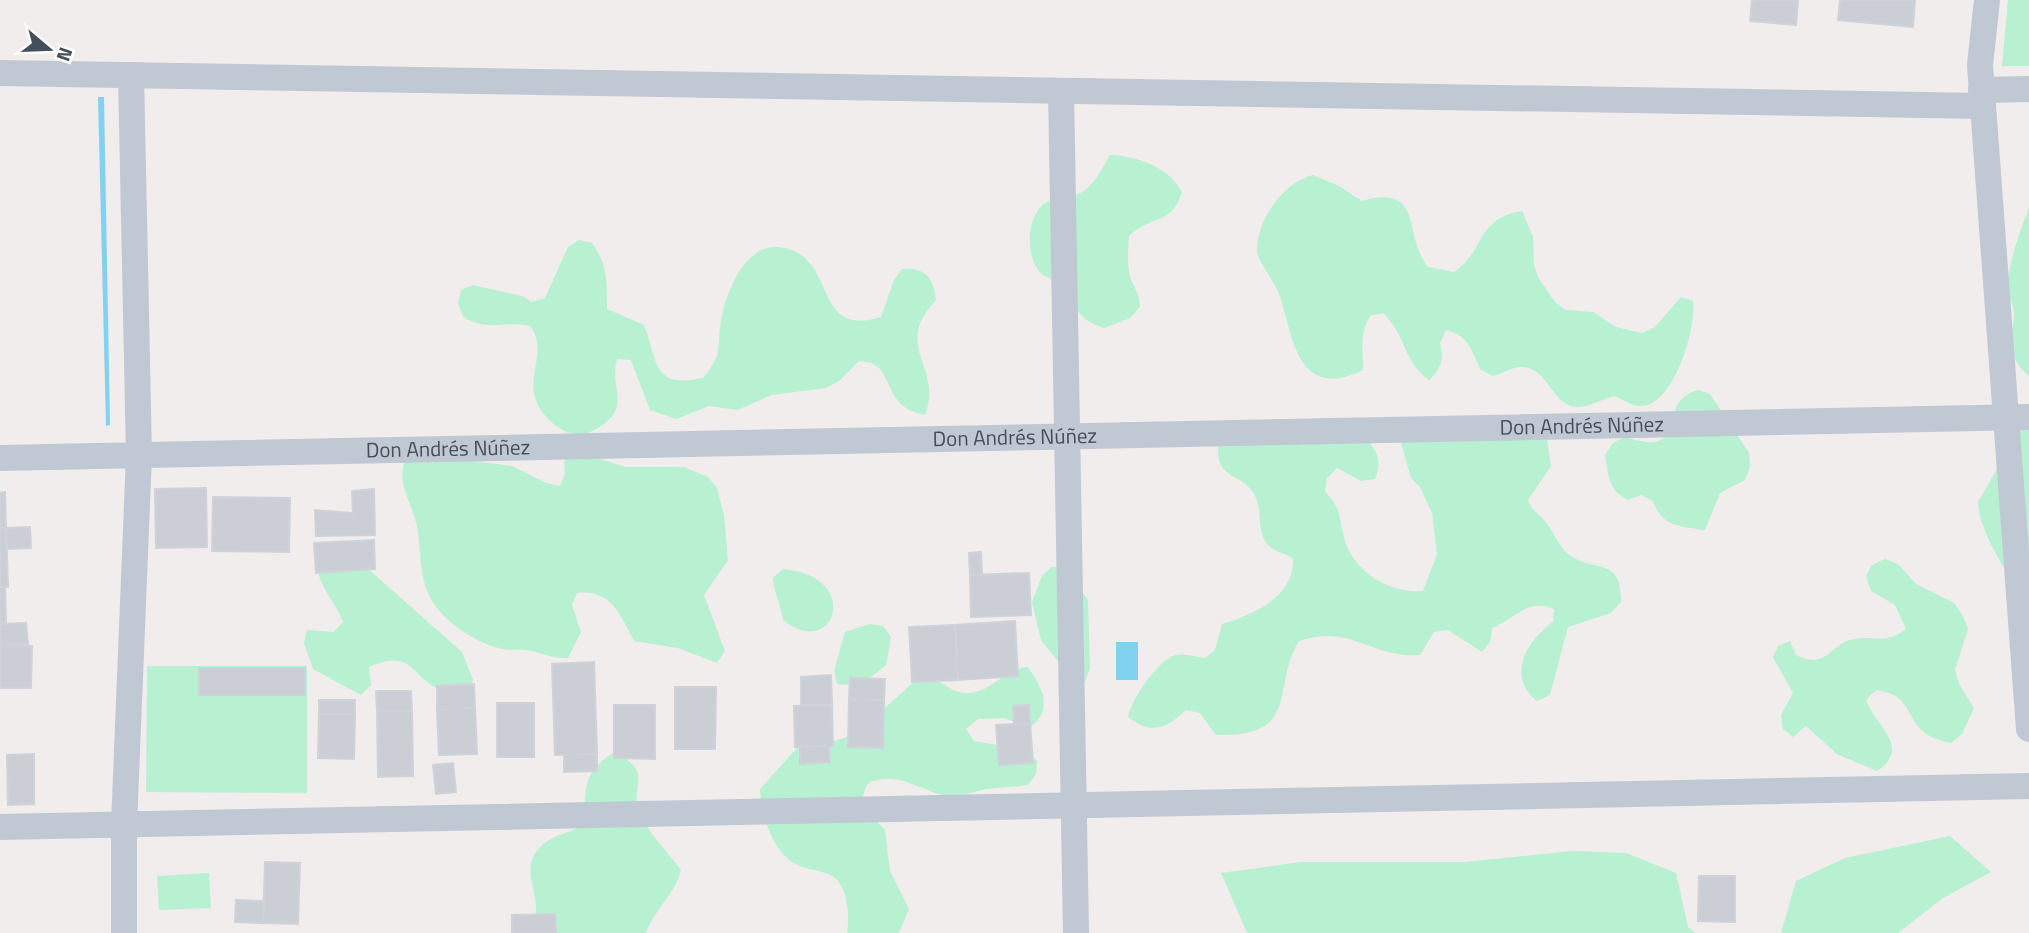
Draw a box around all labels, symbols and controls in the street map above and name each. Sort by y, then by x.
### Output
north arrow [14,14,84,84]
text: N [50,44,81,66]
street label: Don Andrés Núñez [1499,407,1664,443]
street label: Don Andrés Núñez [932,419,1097,454]
street label: Don Andrés Núñez [365,430,530,466]

